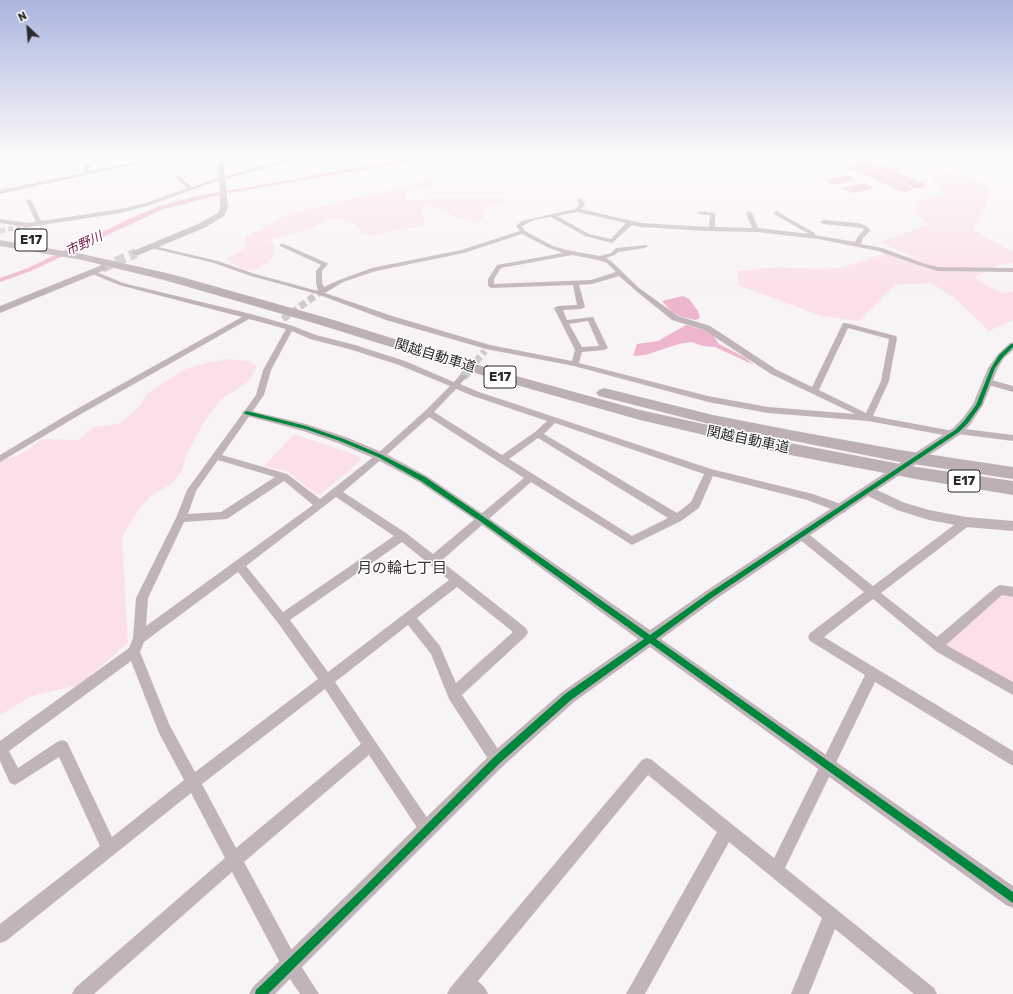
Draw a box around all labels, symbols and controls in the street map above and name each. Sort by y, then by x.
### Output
north arrow [8,8,48,48]
text: N [16,9,29,24]
road number: E17 [15,229,47,251]
water label: 市野川 [63,229,105,259]
street label: 関越自動車道 [392,336,478,376]
road number: E17 [484,366,516,388]
street label: 関越自動車道 [705,423,791,457]
road number: E17 [948,470,980,492]
district label: 月の輪七丁目 [357,560,447,578]

